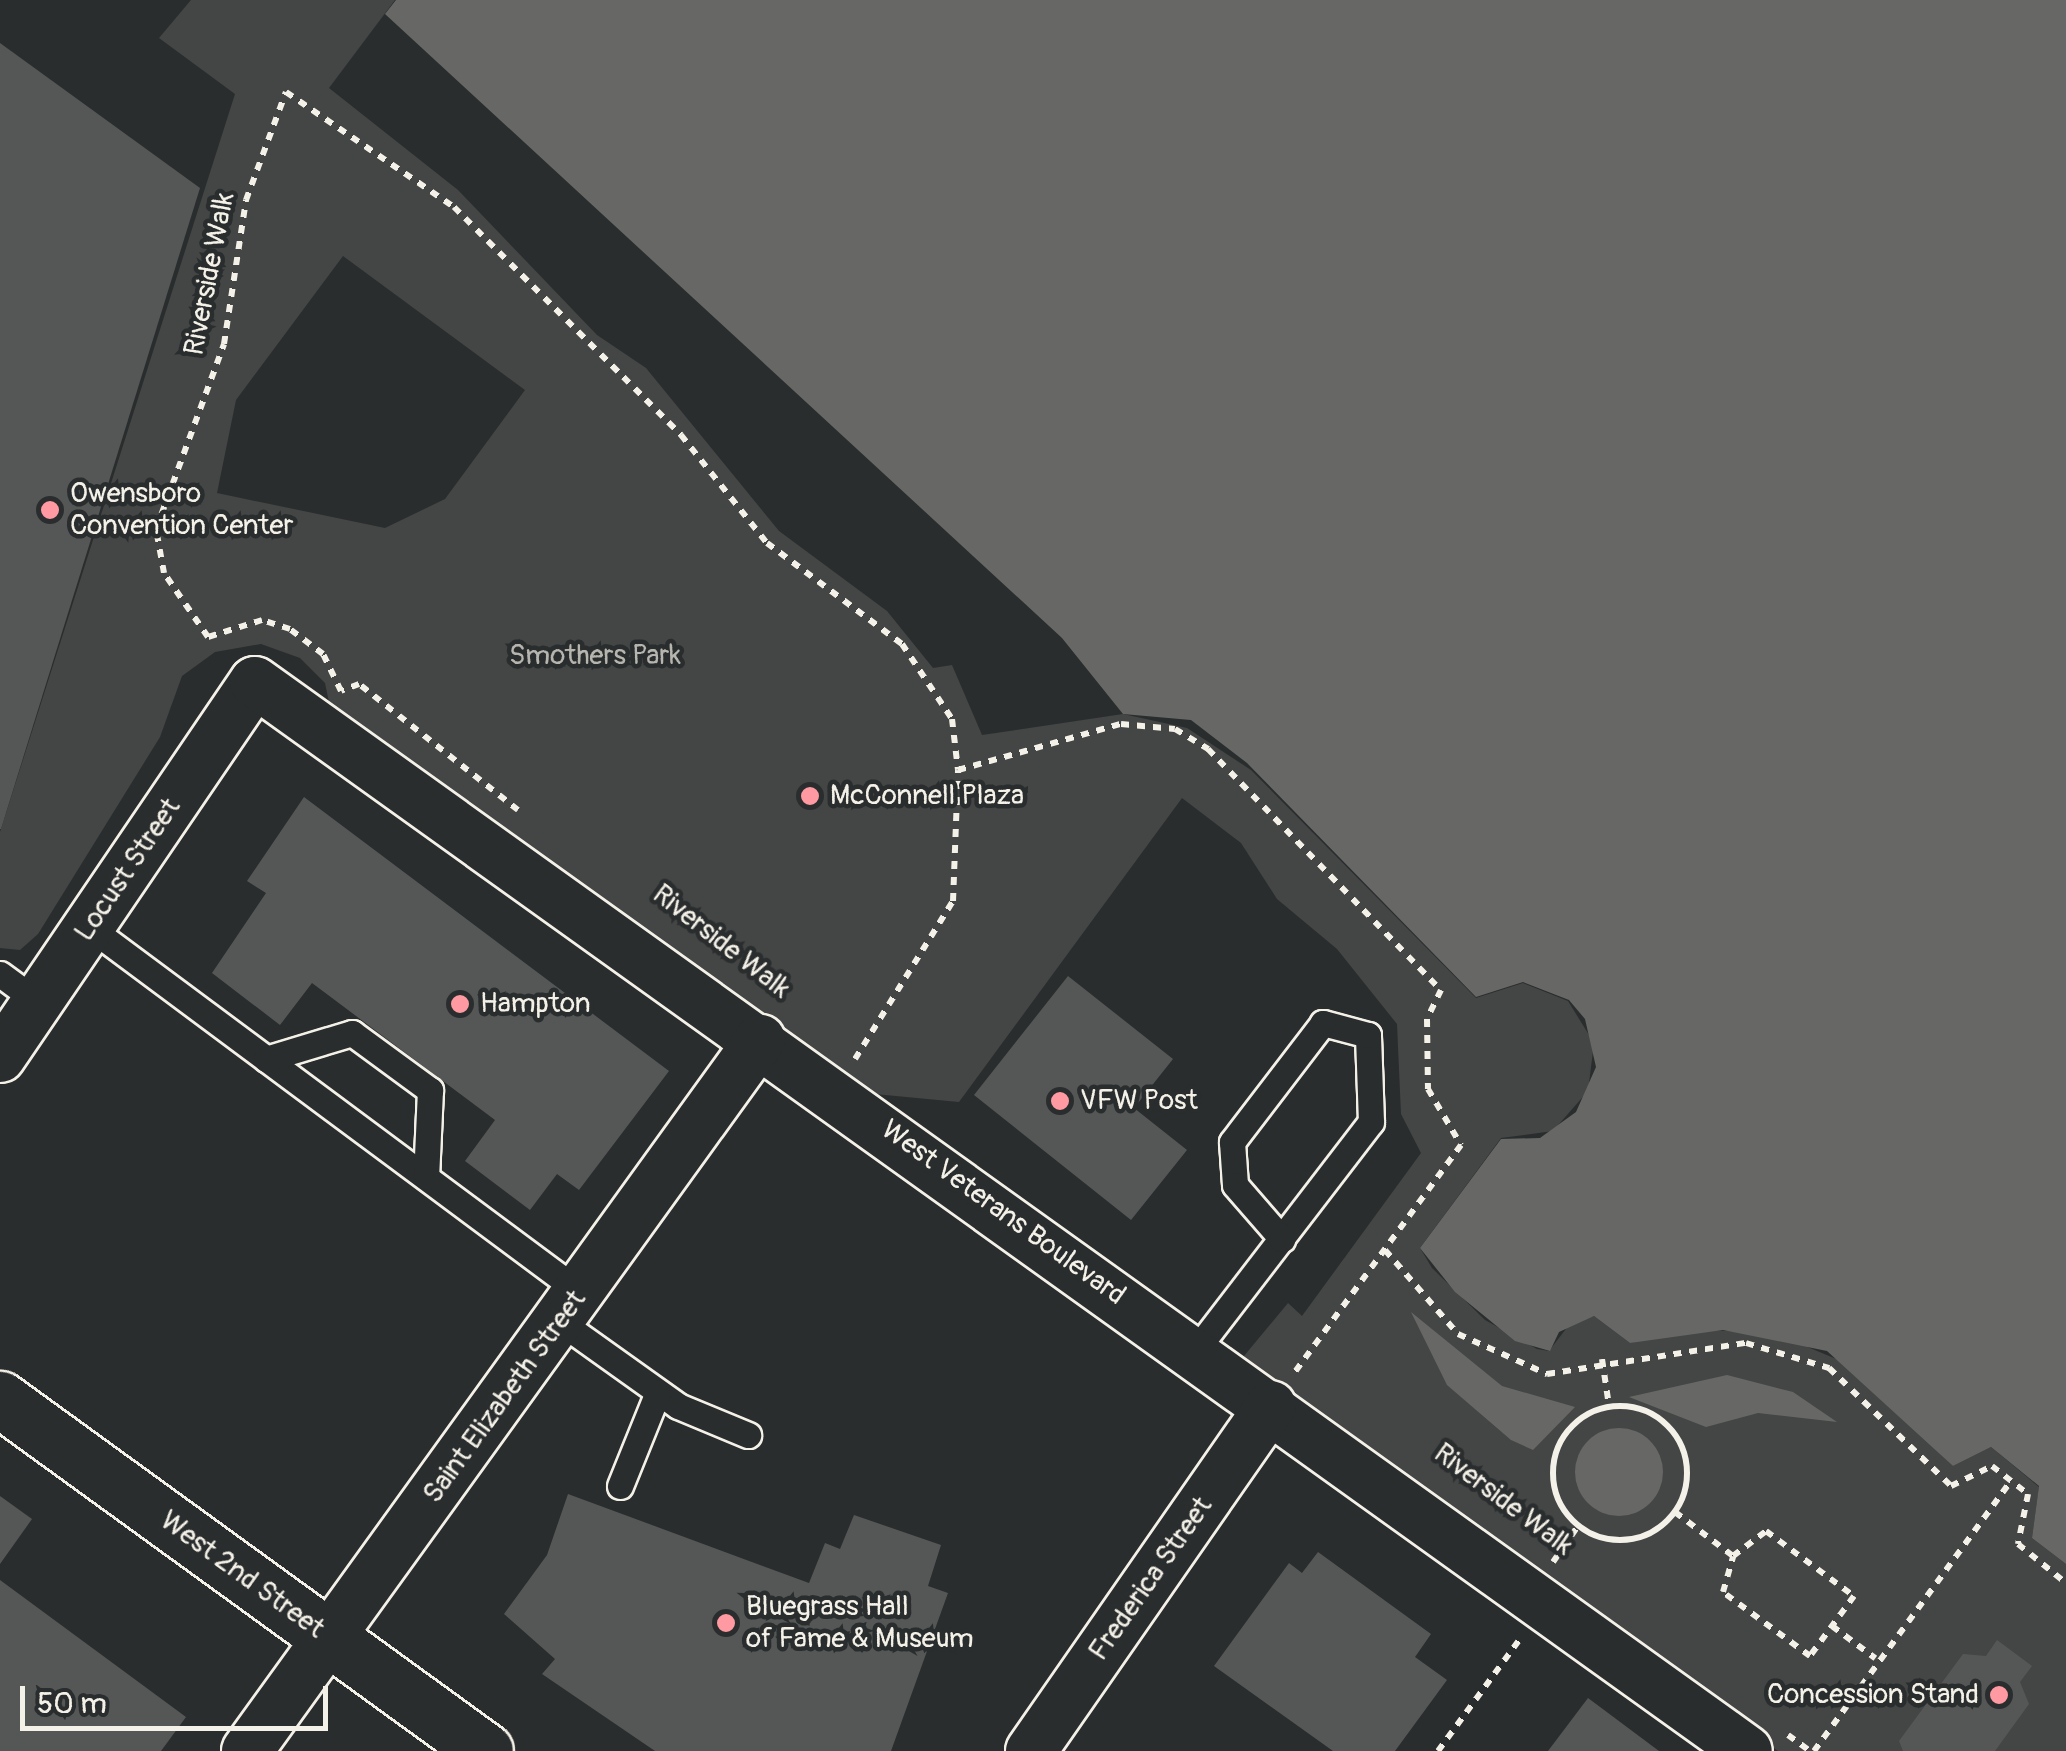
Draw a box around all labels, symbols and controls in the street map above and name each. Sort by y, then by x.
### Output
street label: Riverside Walk [178,190,242,358]
place label: Owensboro Convention Center [70,477,293,543]
marker: Owensboro Convention Center [39,499,61,521]
park label: Smothers Park [509,639,681,673]
place label: McConnell Plaza [830,779,1024,813]
marker: McConnell Plaza [799,785,821,807]
street label: Locust Street [68,792,188,948]
street label: Riverside Walk [646,878,796,1006]
place label: Hampton [480,987,591,1021]
marker: Hampton [449,993,471,1015]
place label: VFW Post [1080,1084,1198,1118]
marker: VFW Post [1049,1090,1071,1112]
street label: West Veterans Boulevard [874,1113,1132,1313]
street label: Saint Elizabeth Street [417,1284,593,1510]
street label: Riverside Walk [1427,1437,1579,1563]
street label: Frederica Street [1082,1491,1220,1667]
street label: West 2nd Street [153,1504,331,1646]
place label: Bluegrass Hall of Fame & Museum [746,1590,974,1656]
marker: Bluegrass Hall of Fame & Museum [715,1612,737,1634]
scale bar [25,1666,332,1728]
place label: Concession Stand [1767,1678,1979,1712]
marker: Concession Stand [1988,1684,2010,1706]
text: 50 m [37,1685,107,1722]

